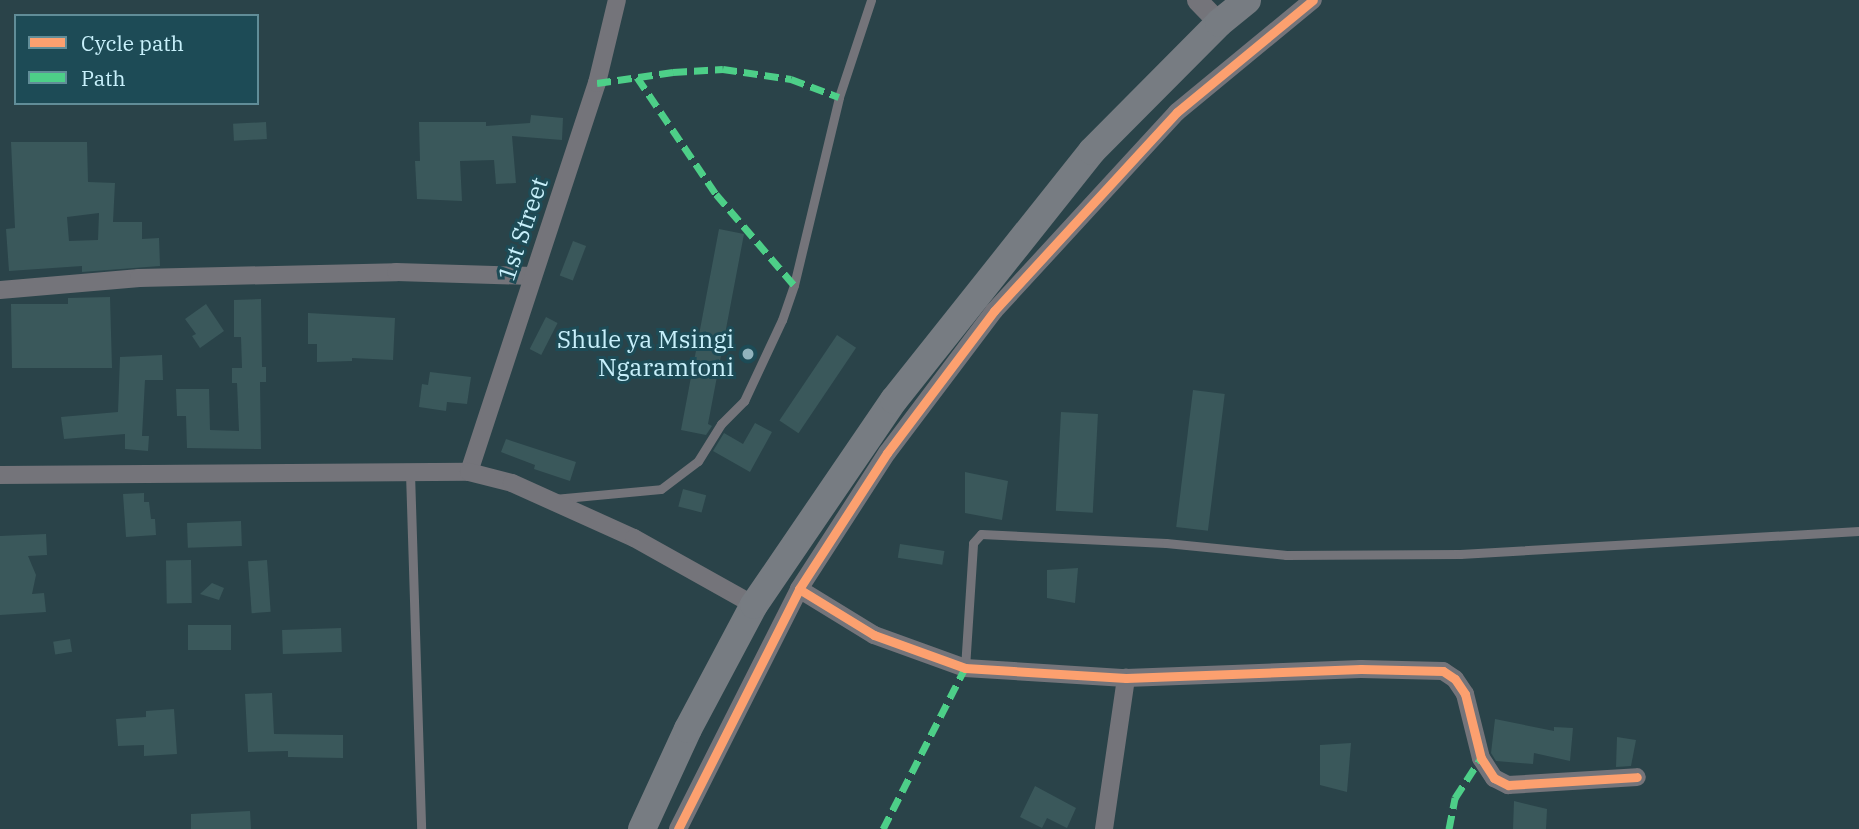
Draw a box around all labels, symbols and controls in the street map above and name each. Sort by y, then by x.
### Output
legend [14,14,259,105]
text: Cycle path [81,29,184,57]
text: Path [81,64,126,92]
street label: 1st Street [492,174,554,284]
place label: Shule ya Msingi Ngaramtoni [557,326,734,382]
marker: Shule ya Msingi Ngaramtoni [740,346,756,362]

